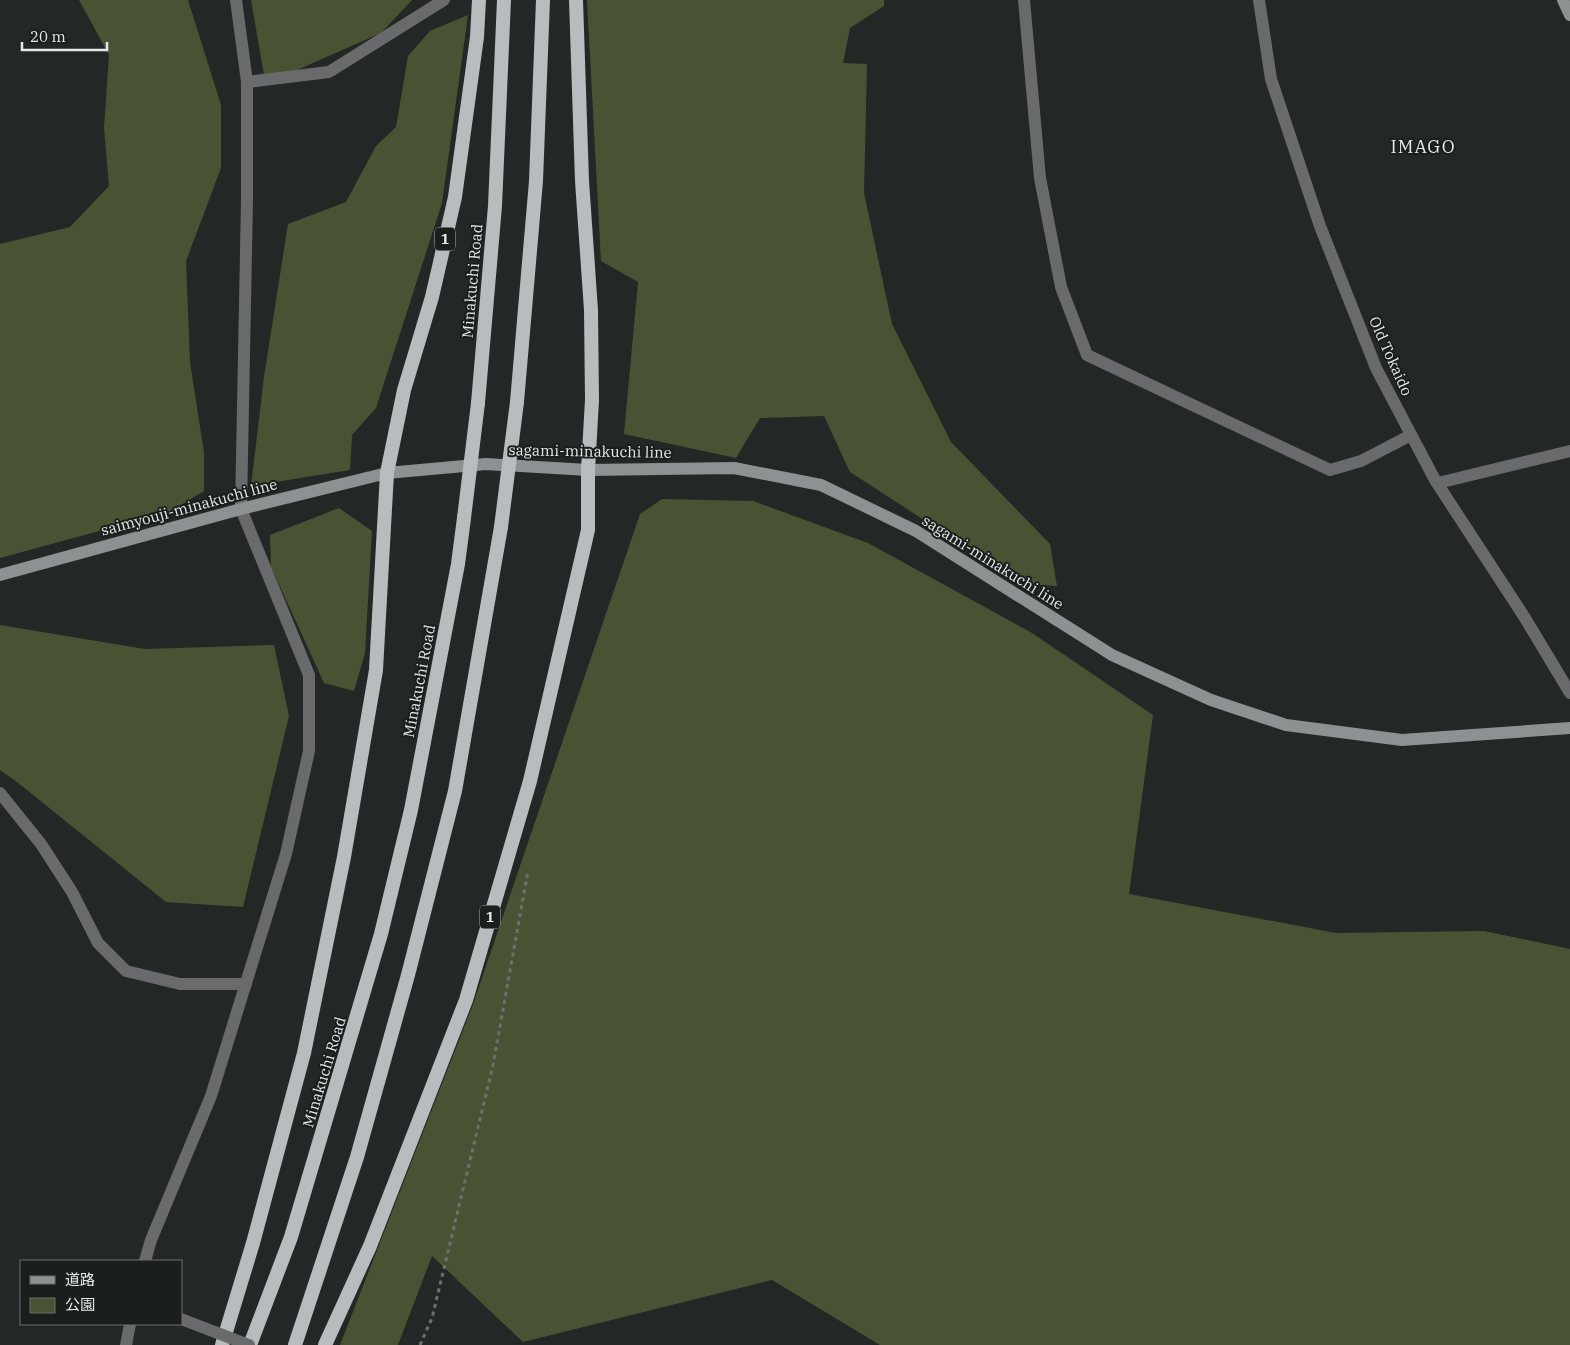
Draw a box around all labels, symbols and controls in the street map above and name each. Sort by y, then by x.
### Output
scale bar [22,20,108,52]
text: 20 m [30,27,66,46]
district label: IMAGO [1390,135,1456,158]
street label: Minakuchi Road [458,223,486,339]
road number: 1 [435,228,455,250]
street label: Old Tokaido [1365,313,1417,399]
street label: sagami-minakuchi line [508,440,672,462]
street label: saimyouji-minakuchi line [99,474,279,540]
street label: sagami-minakuchi line [919,511,1067,613]
street label: Minakuchi Road [399,623,439,739]
road number: 1 [480,906,500,929]
street label: Minakuchi Road [298,1014,350,1130]
legend [20,1260,182,1325]
text: 道路 [65,1270,95,1289]
text: 公園 [65,1295,95,1314]

